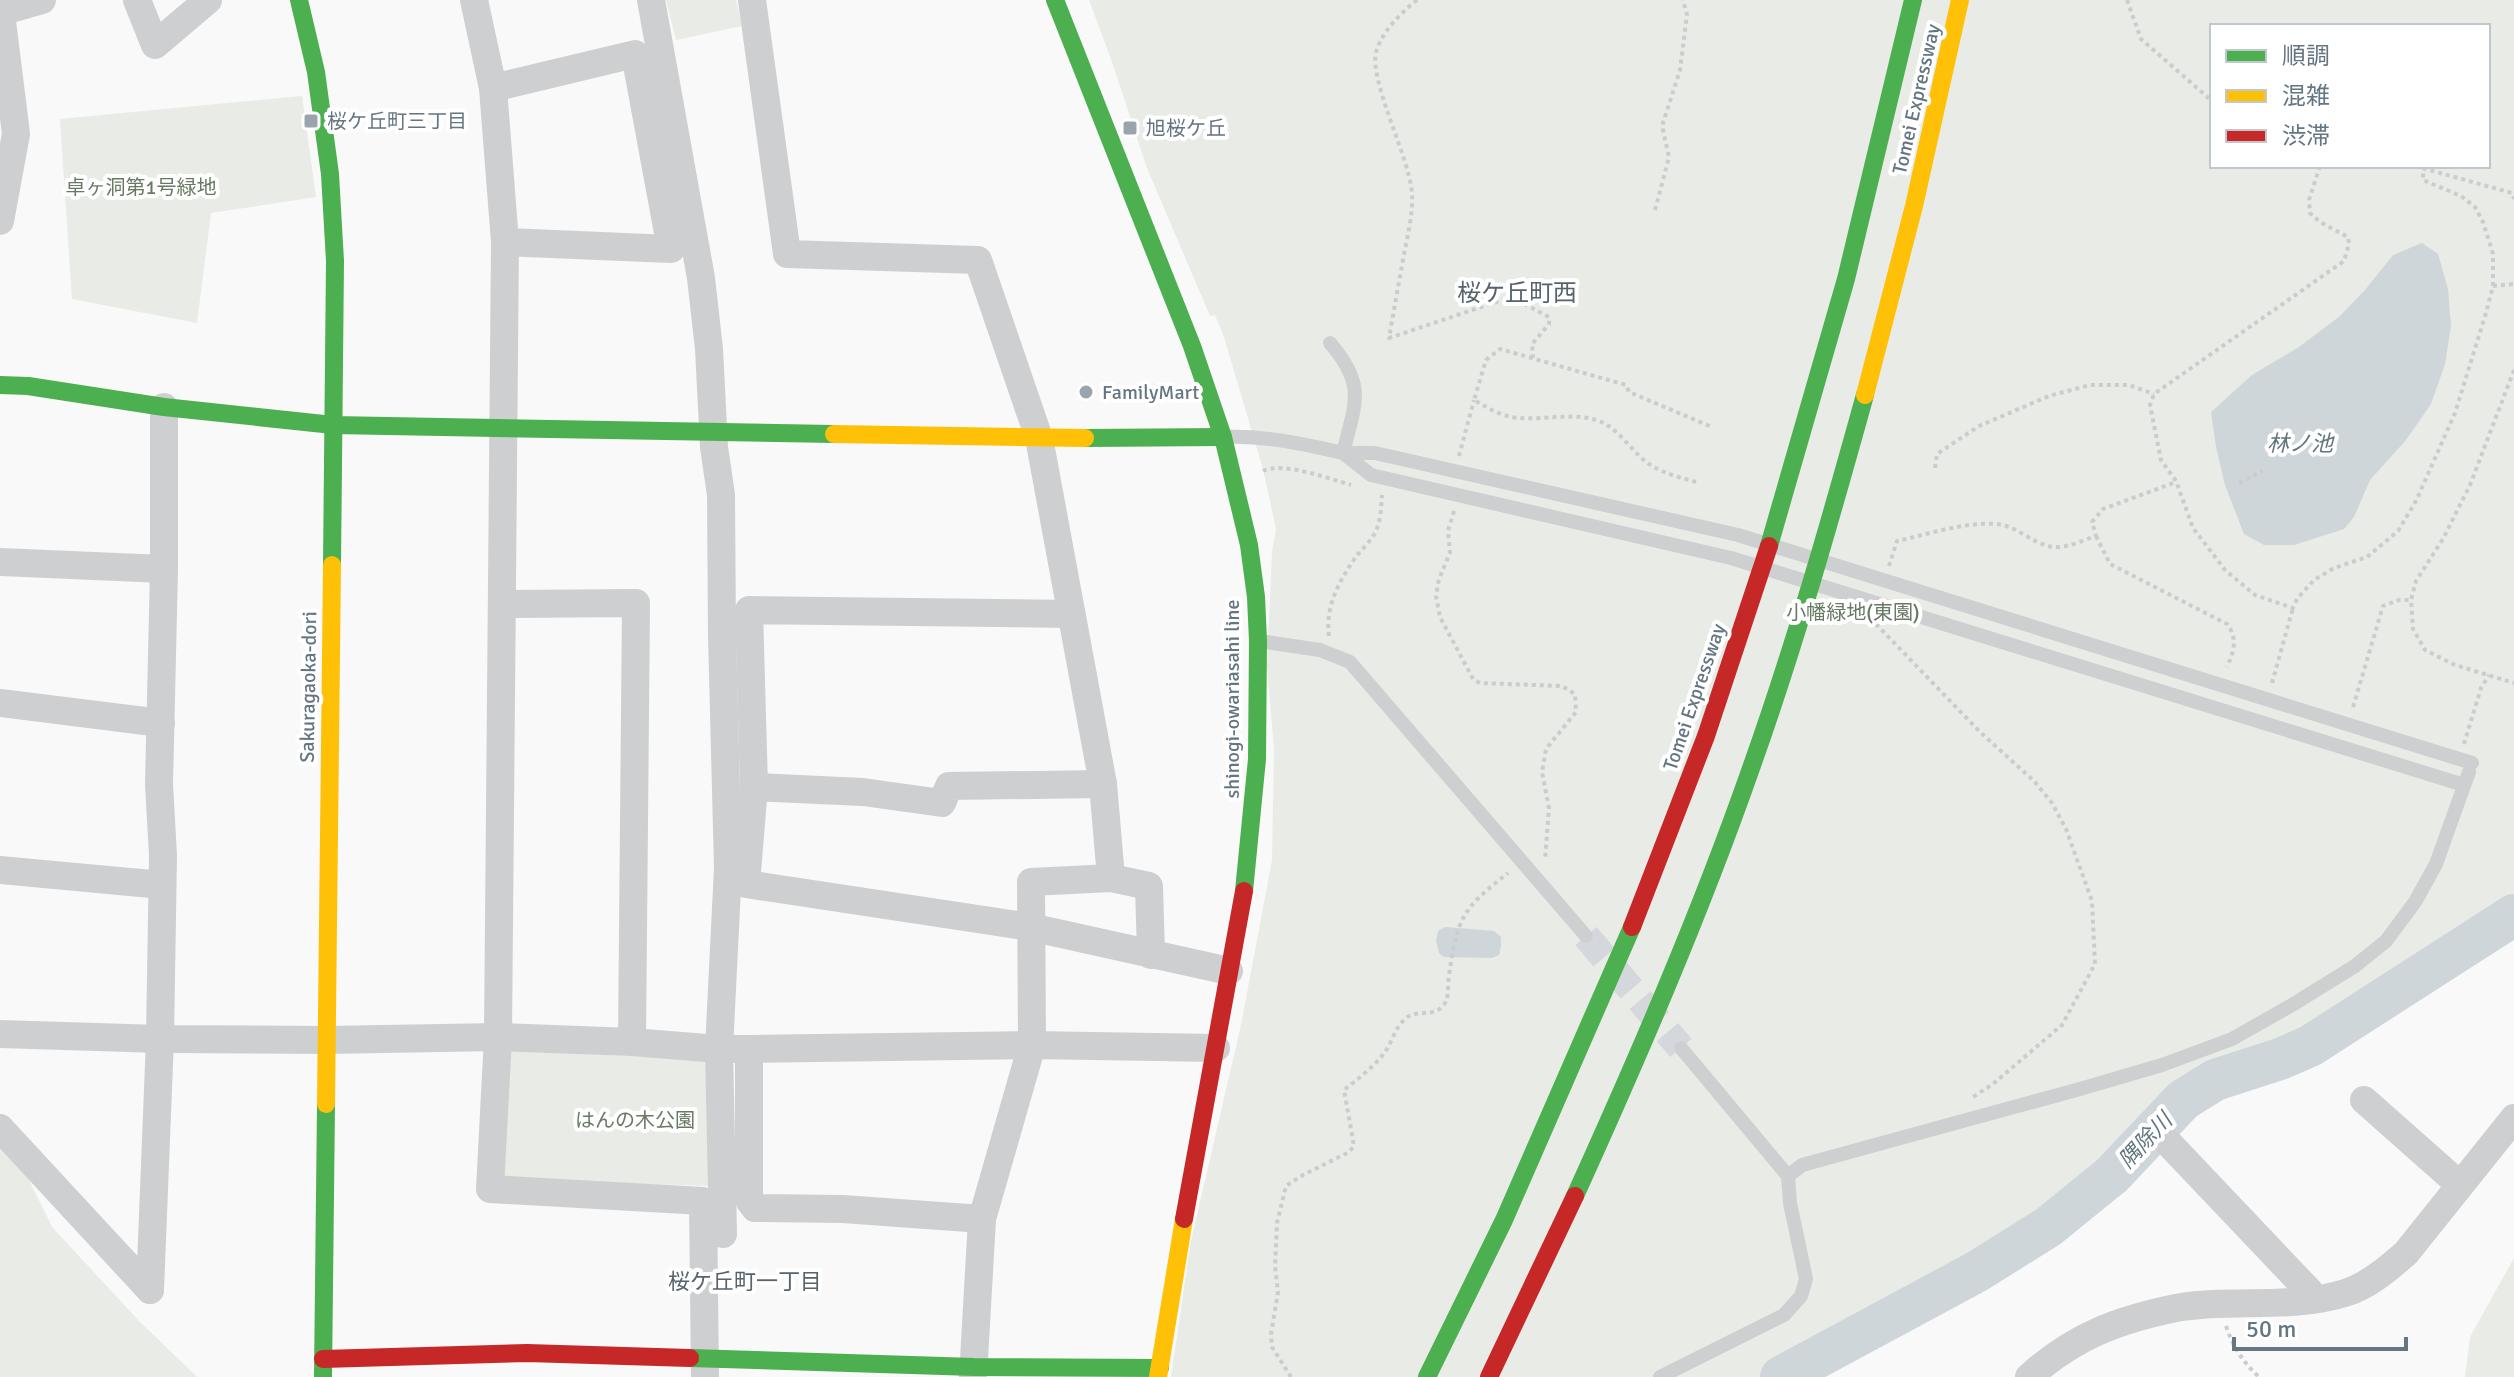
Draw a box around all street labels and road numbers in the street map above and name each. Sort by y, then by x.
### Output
street label: Tomei Expressway [1887,21,1946,177]
street label: shinogi-owariasahi line [1220,600,1245,798]
street label: Sakuragaoka-dori [295,611,322,763]
street label: Tomei Expressway [1658,620,1731,774]

